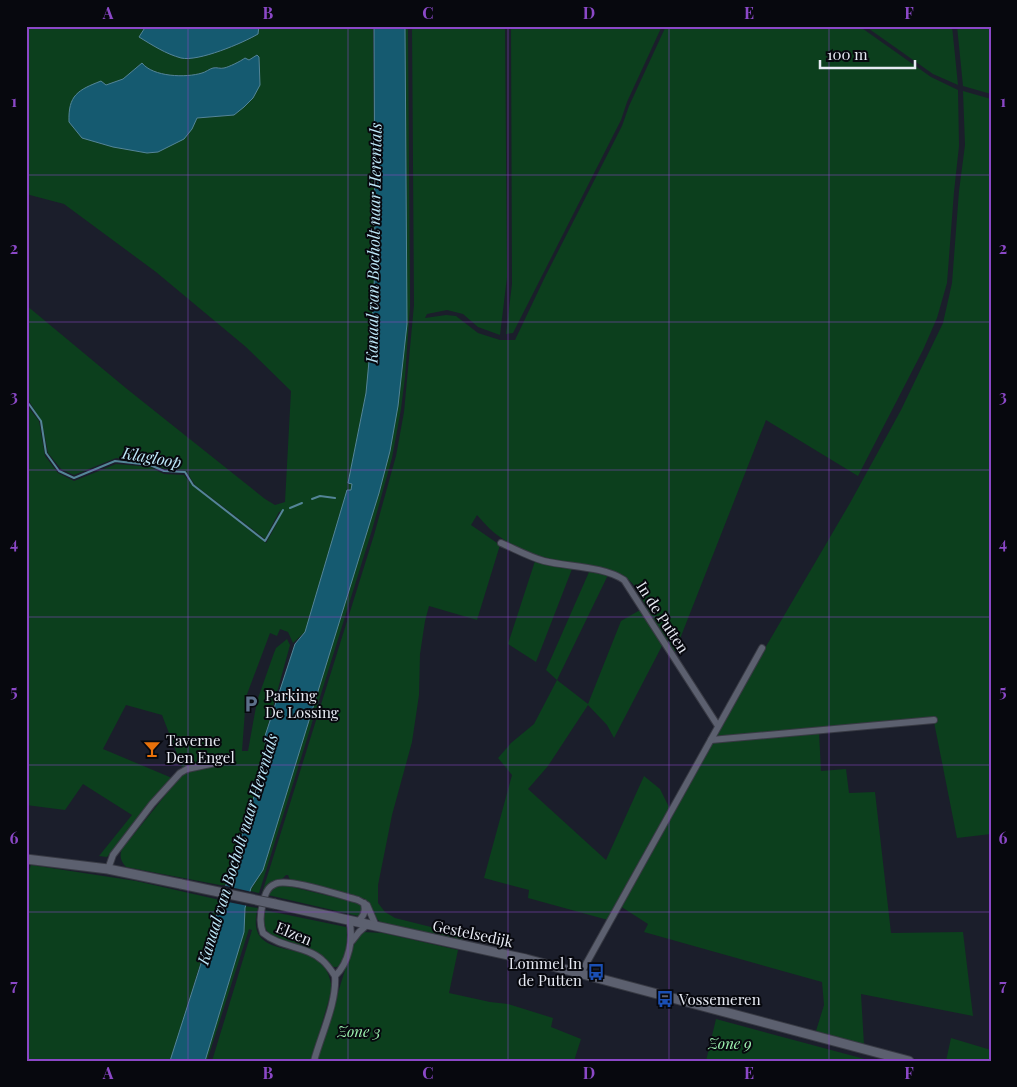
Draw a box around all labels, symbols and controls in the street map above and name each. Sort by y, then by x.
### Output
text: A [102,2,114,23]
text: B [263,2,274,23]
text: C [422,2,434,23]
text: D [583,2,595,23]
text: E [744,2,754,23]
text: F [904,2,914,23]
scale bar [820,38,914,70]
text: 100 m [827,44,868,64]
text: 1 [11,90,17,111]
text: 1 [1000,90,1006,111]
water label: Kanaal van Bocholt naar Herentals [360,123,386,364]
text: 2 [10,237,18,258]
text: 2 [999,237,1007,258]
text: 3 [10,385,18,406]
text: 3 [999,385,1007,406]
water label: Klagloop [120,441,183,473]
text: 4 [10,532,18,553]
text: 4 [999,532,1007,553]
street label: In de Putten [632,577,694,657]
text: 5 [10,680,18,701]
text: 5 [999,680,1007,701]
place label: Parking De Lossing [265,685,339,722]
parking icon: Parking De Lossing [241,694,261,714]
place label: Taverne Den Engel [166,730,235,767]
water label: Kanaal van Bocholt naar Herentals [192,731,282,968]
bar icon: Taverne Den Engel [142,739,162,759]
text: 6 [10,827,19,848]
text: 6 [999,827,1008,848]
street label: Gestelsedijk [431,915,516,951]
street label: Elzen [273,917,315,949]
place label: Lommel In de Putten [509,953,582,990]
bus stop icon: Lommel In de Putten [586,962,606,982]
text: 7 [10,974,18,995]
text: 7 [999,974,1007,995]
bus stop icon: Vossemeren [655,989,675,1009]
place label: Vossemeren [678,989,761,1009]
park label: Zone 3 [336,1021,381,1041]
park label: Zone 9 [707,1033,752,1053]
text: A [102,1062,114,1083]
text: B [263,1062,274,1083]
text: C [422,1062,434,1083]
text: D [583,1062,595,1083]
text: E [744,1062,754,1083]
text: F [904,1062,914,1083]

